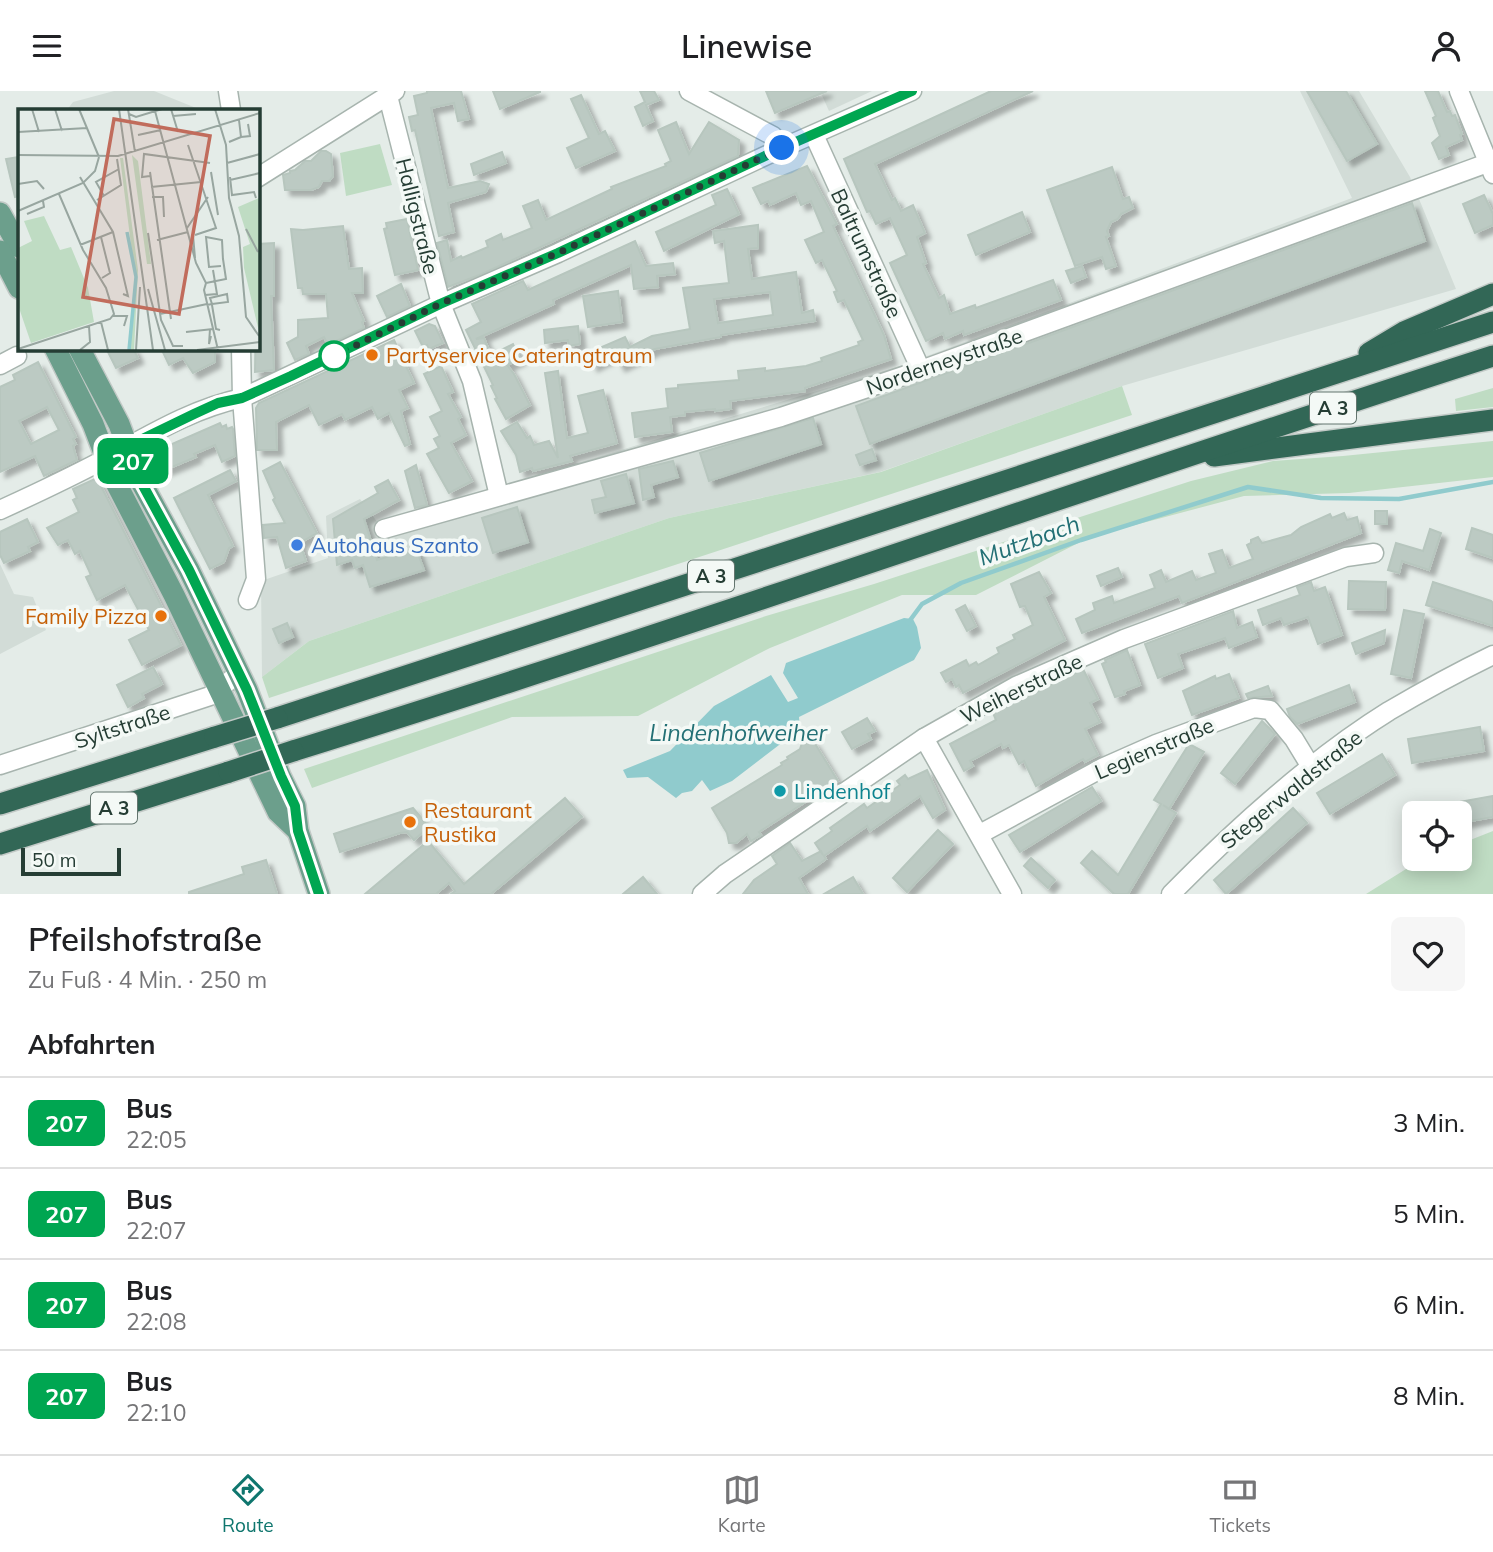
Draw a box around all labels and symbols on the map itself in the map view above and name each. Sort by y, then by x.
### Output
inset map [18,109,259,350]
your location [764,130,799,165]
street label: Halligstraße [391,155,445,277]
street label: Baltrumstraße [826,184,908,322]
street label: Norderneystraße [862,322,1026,400]
unlabelled marker [319,341,349,371]
place label: Partyservice Cateringtraum [386,342,653,368]
marker: Partyservice Cateringtraum [364,347,380,363]
road number: A 3 [1310,393,1356,423]
line badge: 207 [93,438,173,484]
water label: Mutzbach [974,508,1084,572]
place label: Autohaus Szanto [311,532,479,558]
marker: Autohaus Szanto [289,537,305,553]
road number: A 3 [688,561,734,591]
place label: Family Pizza [25,603,147,629]
marker: Family Pizza [153,608,169,624]
street label: Weiherstraße [956,647,1086,729]
street label: Syltstraße [71,698,173,754]
street label: Legienstraße [1091,711,1217,785]
water label: Lindenhofweiher [649,718,828,747]
street label: Stegerwaldstraße [1215,724,1367,854]
place label: Lindenhof [794,778,891,804]
marker: Lindenhof [772,783,788,799]
road number: A 3 [91,793,137,823]
place label: Restaurant Rustika [424,797,532,847]
marker: Restaurant Rustika [402,814,418,830]
scale bar [21,845,121,877]

